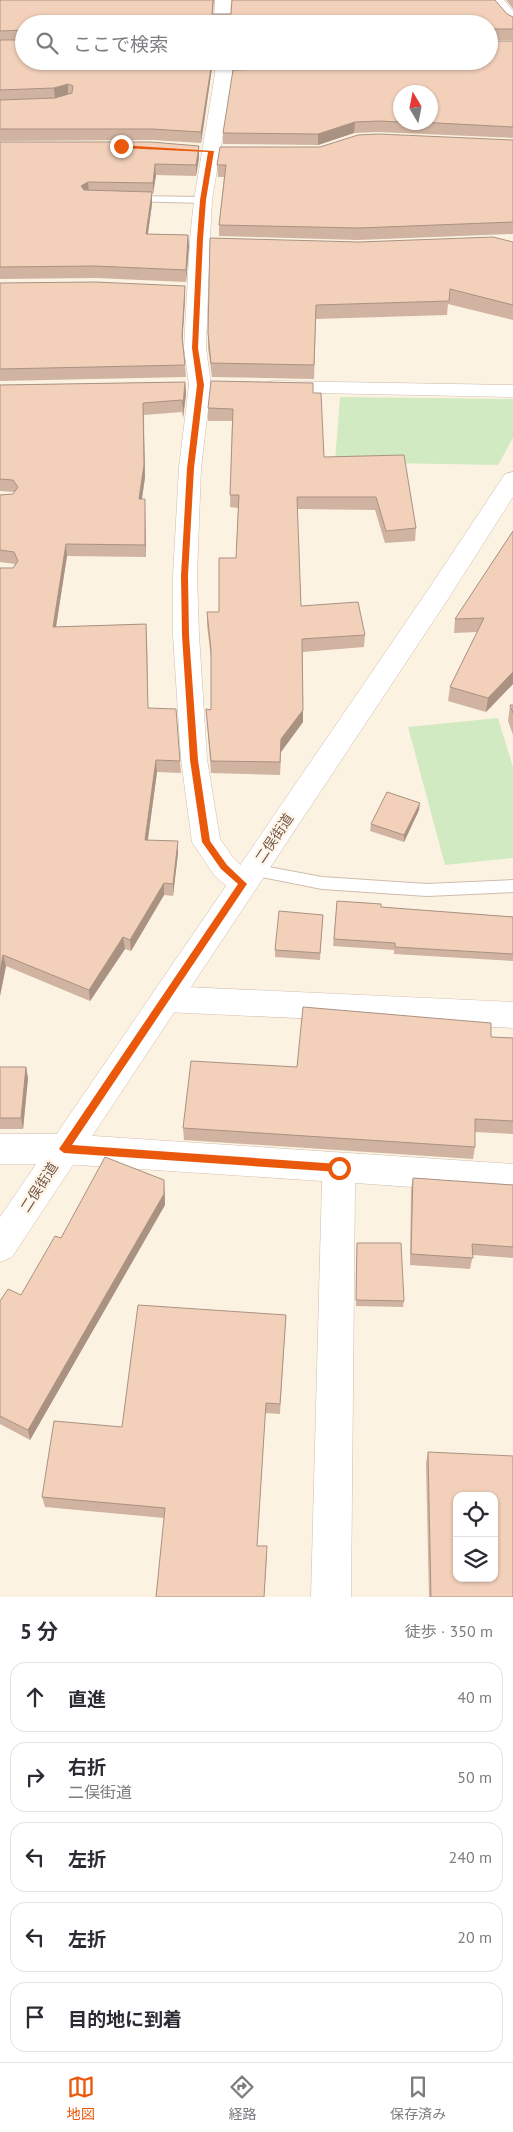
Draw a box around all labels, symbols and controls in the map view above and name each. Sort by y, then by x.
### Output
search box [15,15,498,70]
icon: search [33,29,61,57]
text: ここで検索 [73,32,168,56]
north arrow [393,85,438,130]
route end [110,135,133,158]
street label: 二俣街道 [251,810,297,866]
route start [328,1157,351,1180]
street label: 二俣街道 [16,1159,62,1215]
map controls [453,1492,498,1582]
button: locate [453,1492,498,1537]
button: layers [453,1537,498,1582]
text: 5 分 [20,1618,58,1645]
text: 徒歩 · 350 m [405,1621,493,1641]
icon: ahead [21,1683,49,1711]
text: 直進 [68,1687,106,1711]
text: 40 m [457,1687,492,1707]
text: 右折 [68,1755,106,1779]
icon: right [21,1763,49,1791]
text: 50 m [457,1767,492,1787]
text: 二俣街道 [68,1782,132,1802]
icon: left [21,1843,49,1871]
text: 左折 [68,1847,106,1871]
text: 240 m [449,1847,492,1867]
icon: left [21,1923,49,1951]
text: 左折 [68,1927,106,1951]
text: 20 m [457,1927,492,1947]
icon: arrive [21,2003,49,2031]
text: 目的地に到着 [68,2007,182,2031]
tab: 地図 [67,2073,95,2123]
tab: 経路 [228,2073,256,2123]
tab: 保存済み [390,2073,446,2123]

